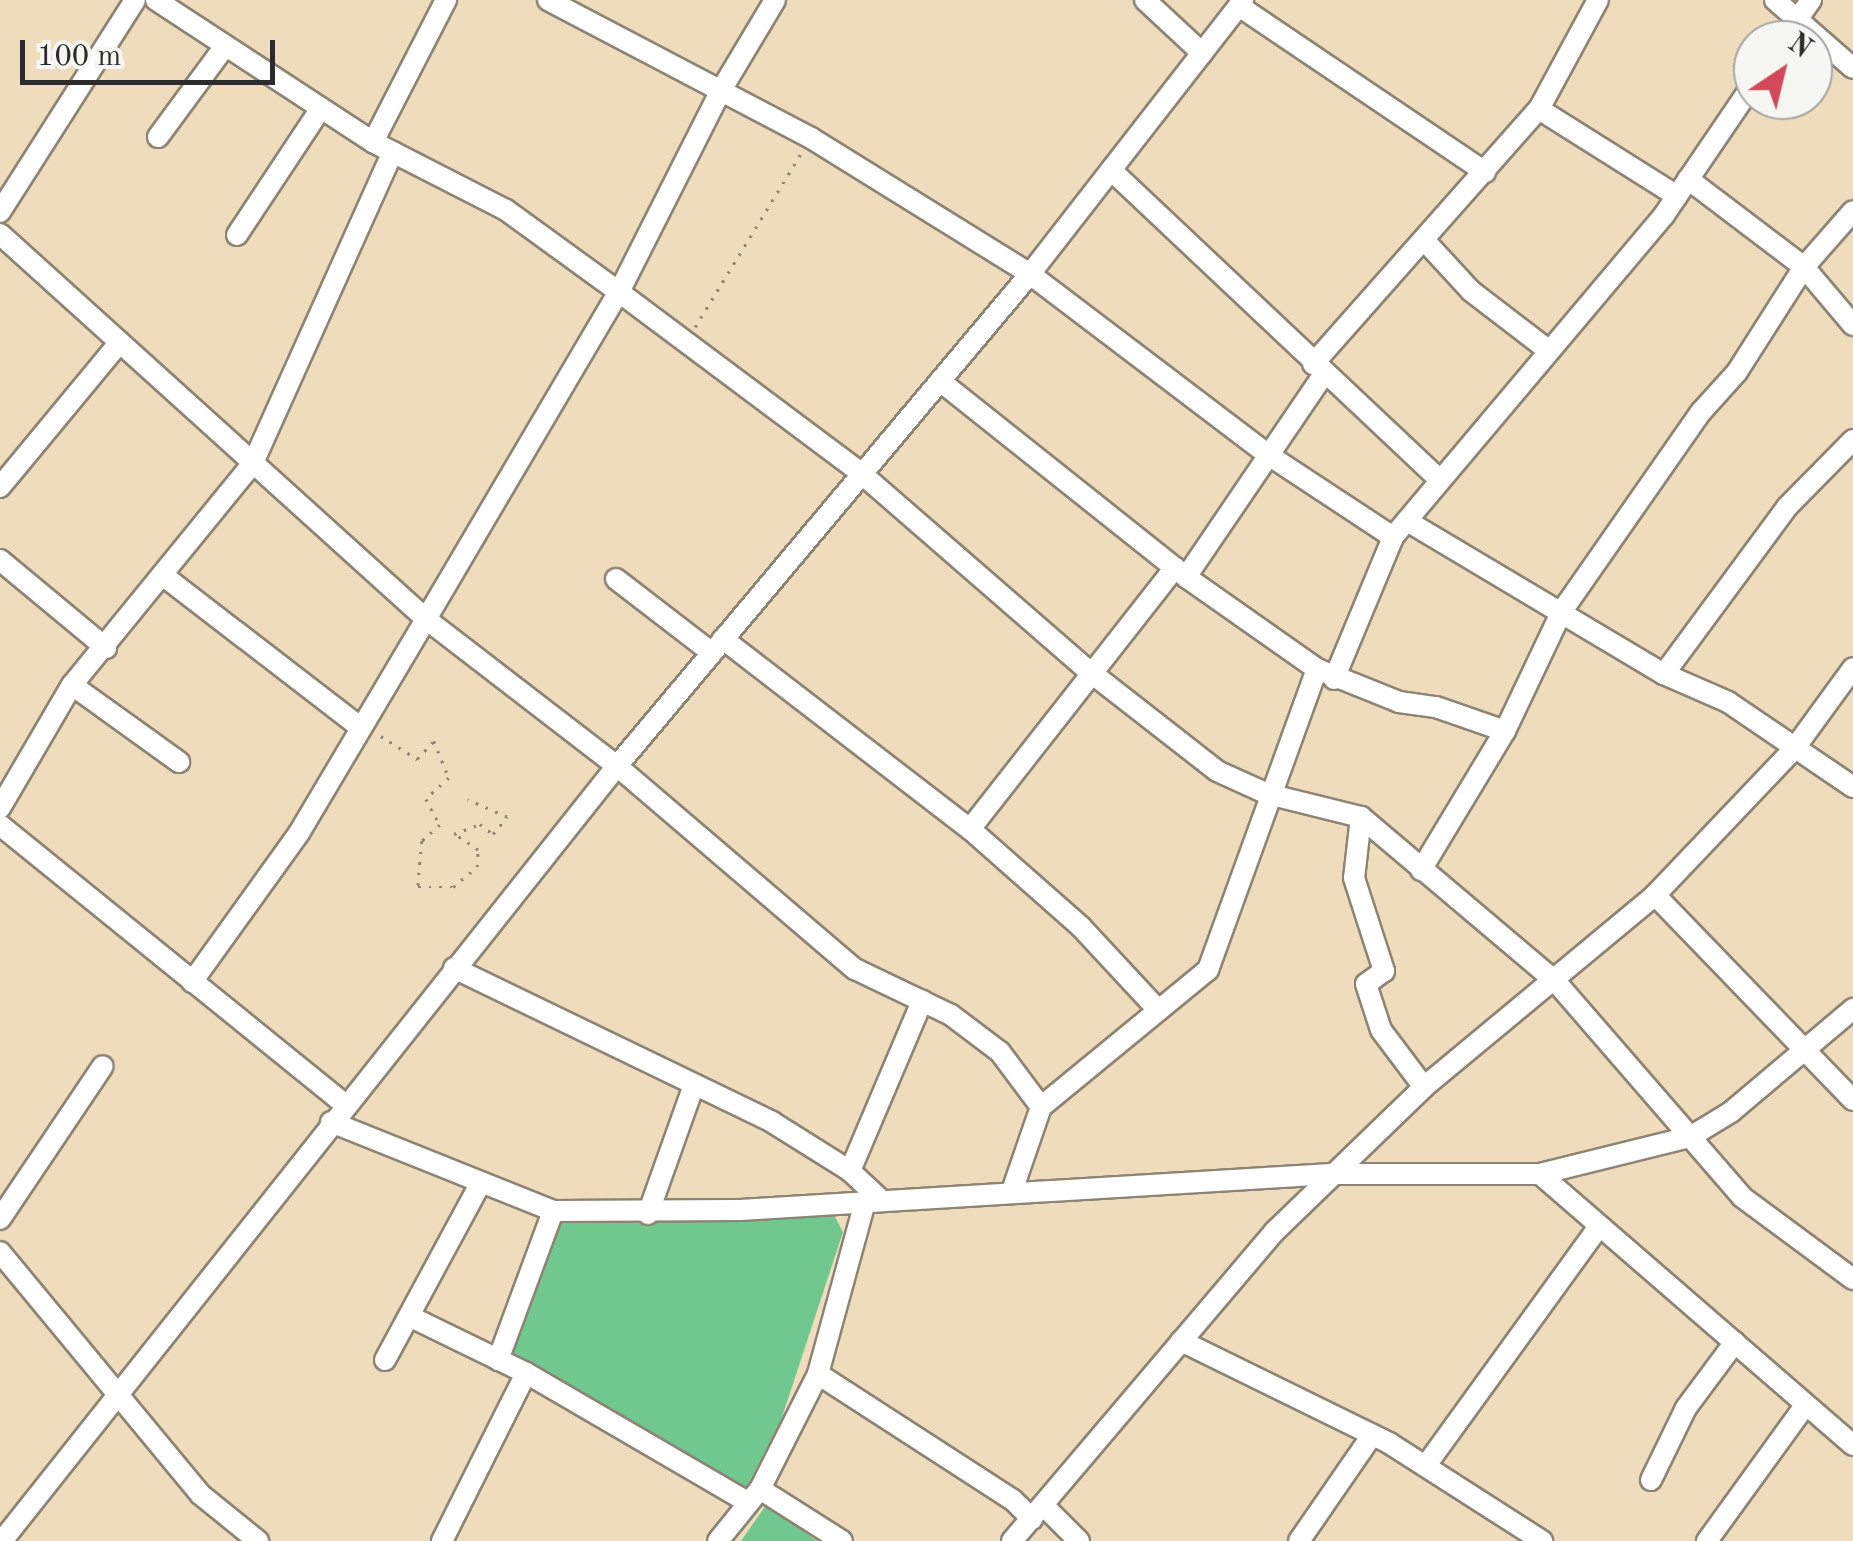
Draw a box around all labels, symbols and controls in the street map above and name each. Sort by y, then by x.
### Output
scale bar [25,20,280,82]
north arrow [1733,20,1833,120]
text: N [1782,29,1816,65]
text: 100 m [37,42,121,72]

